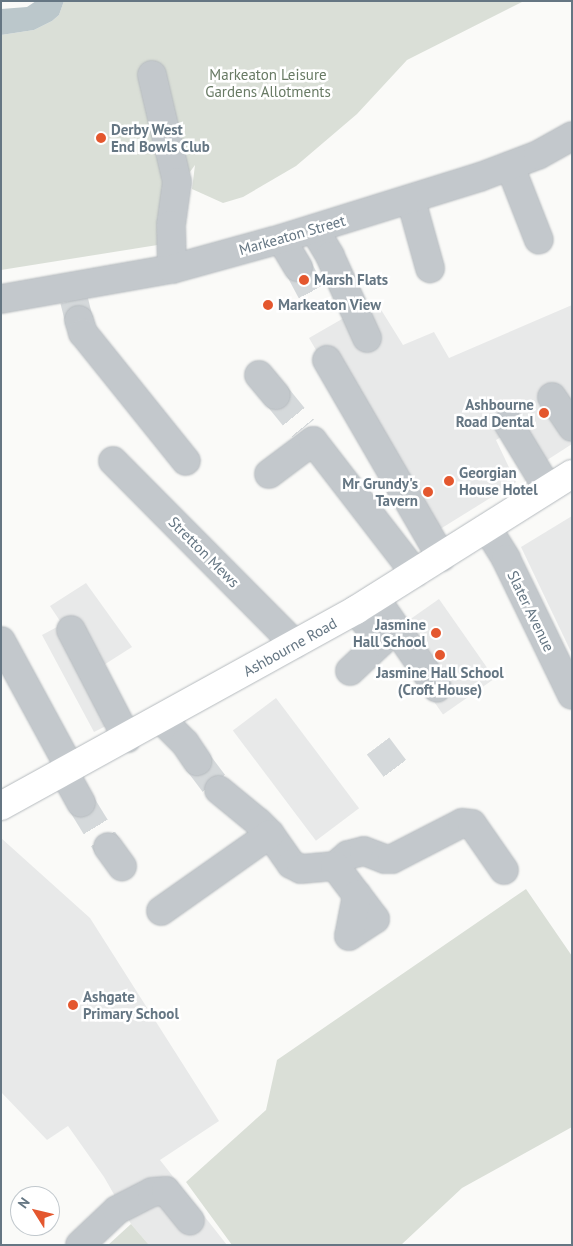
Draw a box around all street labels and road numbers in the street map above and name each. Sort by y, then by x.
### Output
street label: Markeaton Street [237,211,347,259]
street label: Stretton Mews [165,513,243,591]
street label: Slater Avenue [504,567,558,655]
street label: Ashbourne Road [240,614,340,680]

